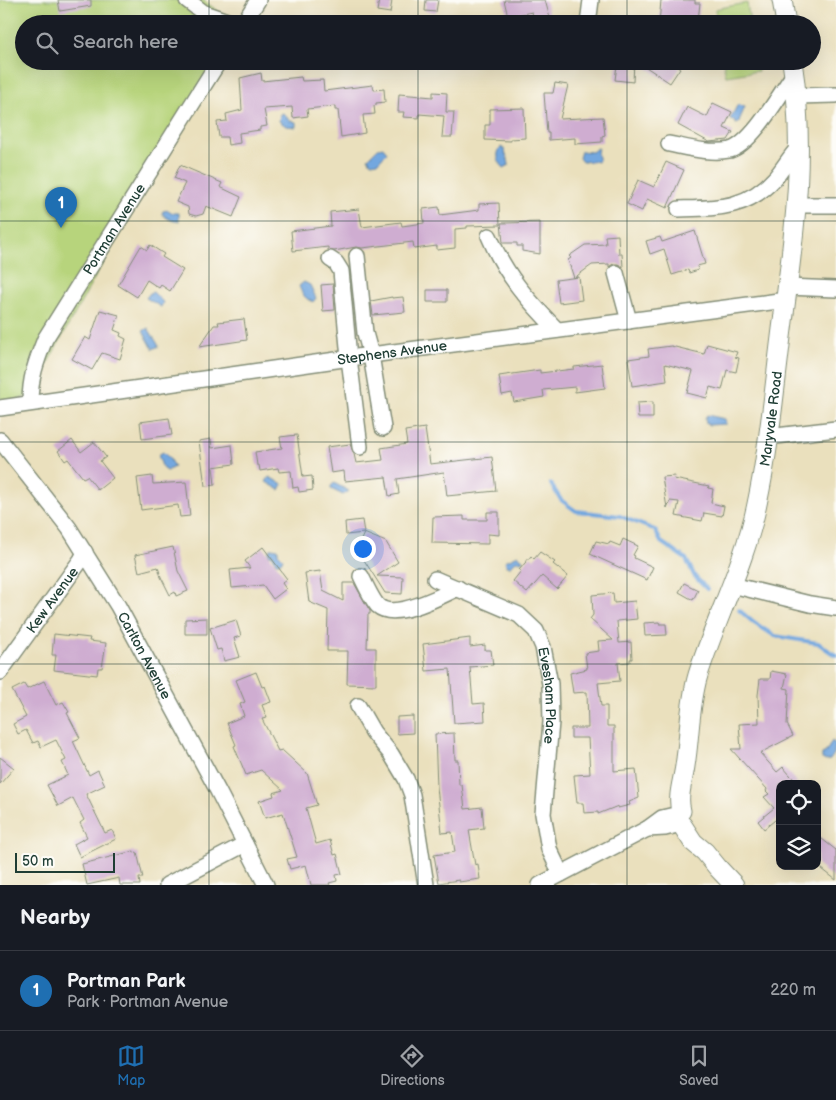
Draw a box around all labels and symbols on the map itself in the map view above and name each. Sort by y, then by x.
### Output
street label: Portman Avenue [80,181,149,278]
pin: 1 [45,187,77,228]
street label: Stephens Avenue [336,337,448,369]
street label: Maryvale Road [756,370,786,468]
your location [350,536,376,562]
street label: Kew Avenue [23,564,82,637]
street label: Carlton Avenue [114,609,175,702]
street label: Evesham Place [534,645,559,745]
scale bar [15,850,115,873]

